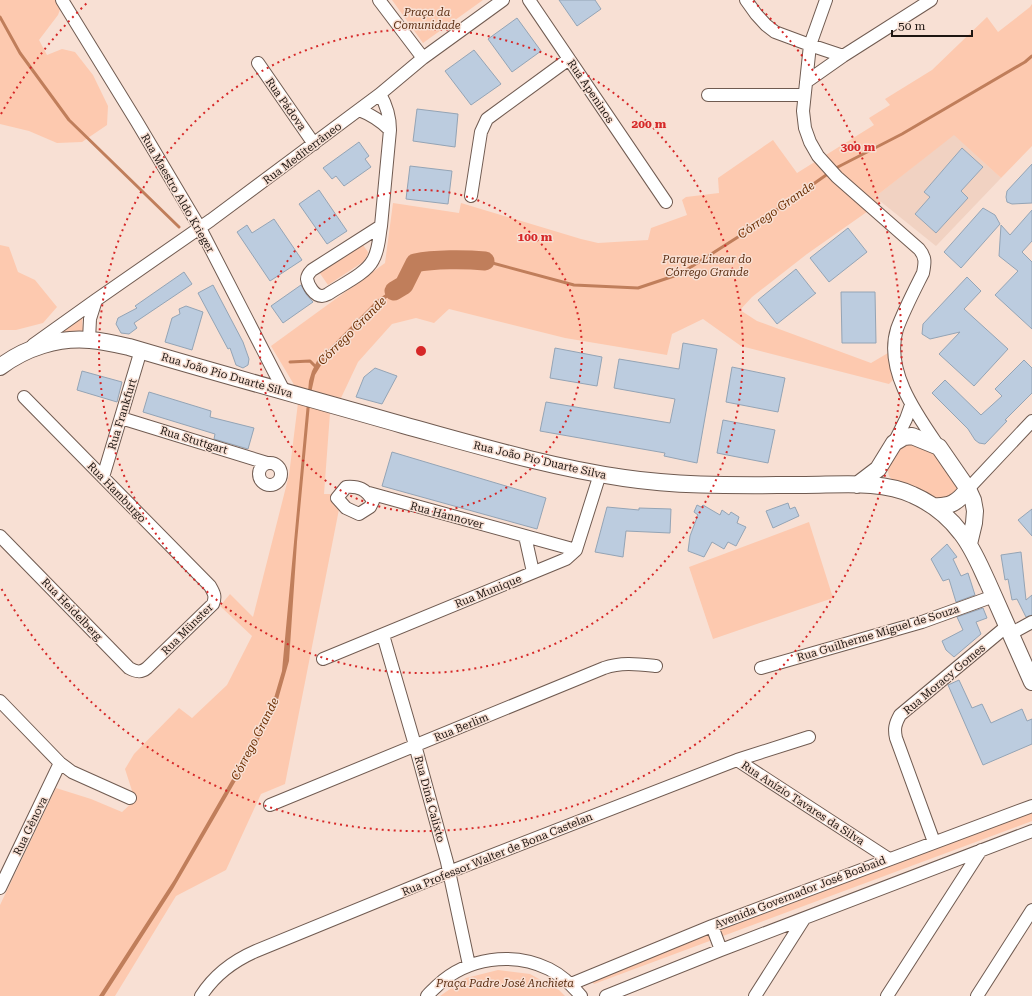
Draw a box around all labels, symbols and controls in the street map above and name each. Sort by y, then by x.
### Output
park label: Praça da Comunidade [394,6,461,32]
scale bar [892,12,972,38]
text: 50 m [898,19,925,33]
street label: Rua Apeninos [565,57,617,125]
street label: Rua Pádova [263,75,309,133]
text: 200 m [632,117,667,131]
street label: Rua Mediterrâneo [260,119,344,187]
street label: Rua Maestro Aldo Krieger [138,132,217,255]
text: 300 m [841,140,876,154]
water label: Córrego Grande [735,178,817,242]
text: 100 m [518,230,553,244]
park label: Parque Linear do Córrego Grande [661,253,752,279]
water label: Córrego Grande [315,294,389,368]
centre of rings [414,344,428,358]
street label: Rua João Pio Duarte Silva [160,350,294,400]
street label: Rua Frankfurt [105,377,139,451]
street label: Rua Stuttgart [159,424,229,457]
street label: Rua João Pio Duarte Silva [472,439,608,482]
street label: Rua Hamburgo [85,459,149,525]
street label: Rua Hannover [409,499,485,532]
street label: Rua Munique [453,572,523,611]
street label: Rua Heidelberg [39,575,105,644]
street label: Rua Münster [159,601,216,658]
street label: Rua Guilherme Miguel de Souza [795,603,961,664]
street label: Rua Moracy Gomes [901,641,988,717]
water label: Córrego Grande [228,695,282,783]
street label: Rua Berlim [432,711,490,744]
street label: Rua Diná Calixto [412,754,447,844]
street label: Rua Anízio Tavares da Silva [739,759,867,848]
street label: Rua Gênova [11,795,50,858]
street label: Rua Professor Walter de Bona Castelan [400,810,594,899]
street label: Avenida Governador José Boabaid [713,854,888,931]
park label: Praça Padre José Anchieta [435,977,574,990]

